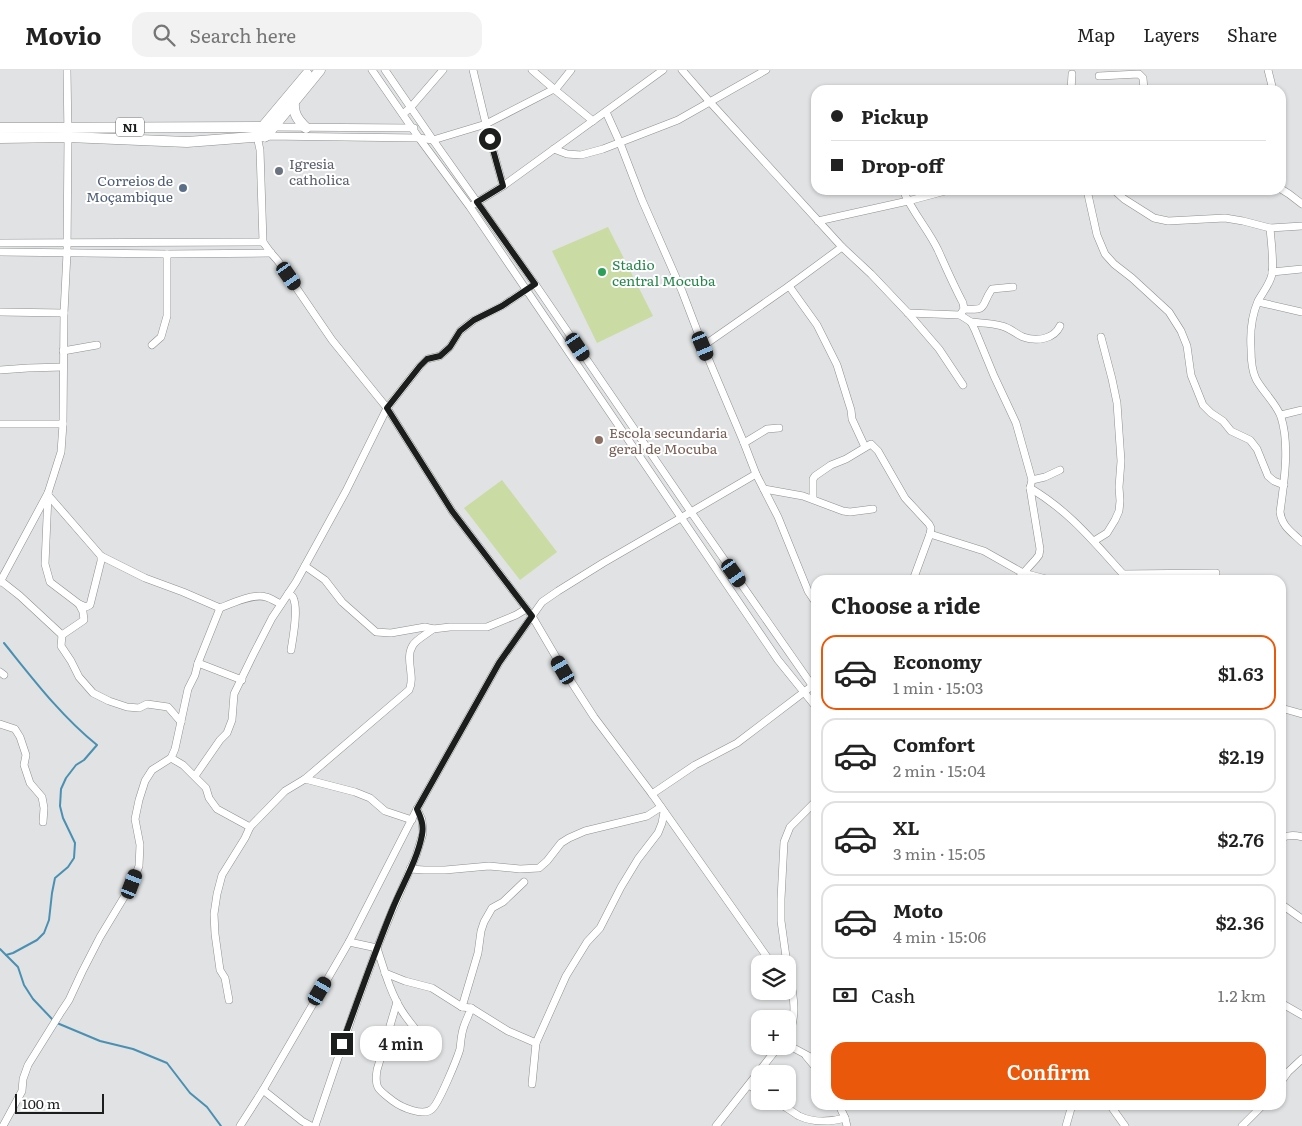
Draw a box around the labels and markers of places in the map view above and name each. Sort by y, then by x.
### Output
place label: Igresia catholica [289,153,350,189]
marker: Igresia catholica [273,165,285,177]
place label: Correios de Moçambique [86,170,173,206]
marker: Correios de Moçambique [177,182,189,194]
place label: Stadio central Mocuba [612,254,716,290]
marker: Stadio central Mocuba [596,266,608,278]
place label: Escola secundaria geral de Mocuba [609,422,728,458]
marker: Escola secundaria geral de Mocuba [593,434,605,446]

